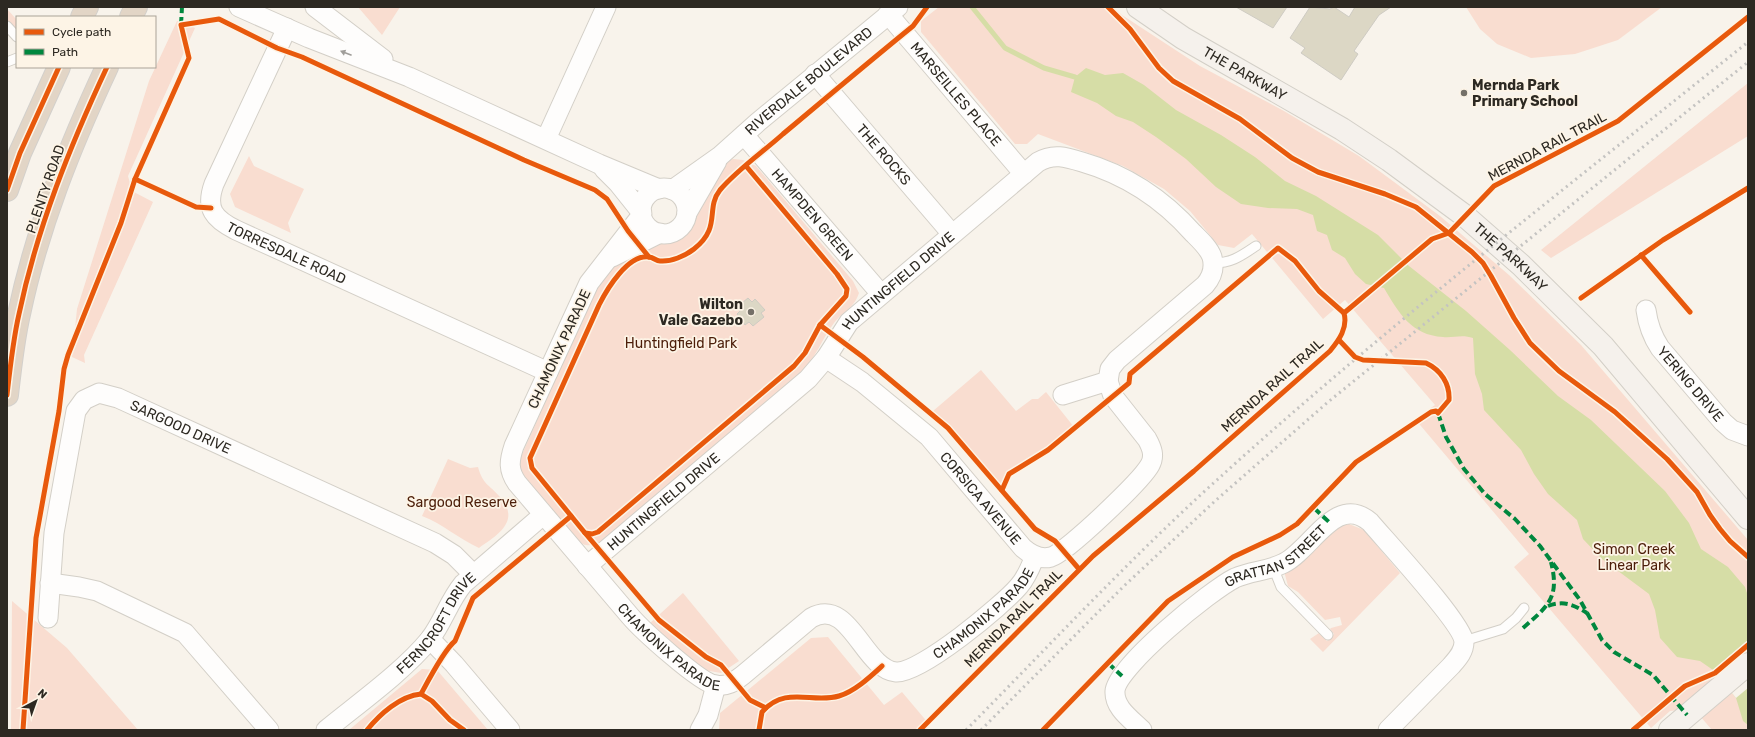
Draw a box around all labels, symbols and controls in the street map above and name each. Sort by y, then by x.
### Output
legend [16,16,156,68]
street label: RIVERDALE BOULEVARD [742,24,876,139]
text: Cycle path [52,25,111,39]
street label: MARSEILLES PLACE [907,39,1005,150]
street label: THE PARKWAY [1200,43,1290,105]
text: Path [52,45,78,59]
one-way arrow [340,49,352,55]
place label: Mernda Park Primary School [1472,77,1578,110]
marker: Mernda Park Primary School [1459,88,1469,98]
street label: MERNDA RAIL TRAIL [1485,108,1609,185]
street label: THE ROCKS [853,121,915,189]
street label: PLENTY ROAD [22,143,69,236]
street label: HAMPDEN GREEN [768,165,857,264]
street label: TORRESDALE ROAD [224,219,349,288]
street label: THE PARKWAY [1470,220,1551,295]
street label: HUNTINGFIELD DRIVE [838,228,958,333]
street label: CHAMONIX PARADE [524,287,595,412]
place label: Wilton Vale Gazebo [659,296,743,329]
marker: Wilton Vale Gazebo [746,307,756,317]
park label: Huntingfield Park [625,335,738,352]
street label: MERNDA RAIL TRAIL [1218,335,1327,436]
street label: YERING DRIVE [1653,343,1727,425]
street label: SARGOOD DRIVE [127,397,234,458]
street label: HUNTINGFIELD DRIVE [604,449,724,554]
street label: CORSICA AVENUE [936,449,1024,548]
park label: Sargood Reserve [407,494,517,511]
street label: GRATTAN STREET [1221,521,1330,591]
park label: Simon Creek Linear Park [1593,541,1676,574]
street label: CHAMONIX PARADE [930,565,1038,663]
street label: MERNDA RAIL TRAIL [961,566,1066,671]
street label: FERNCROFT DRIVE [393,569,479,678]
street label: CHAMONIX PARADE [614,600,721,695]
north arrow [16,681,56,721]
text: N [35,686,50,701]

